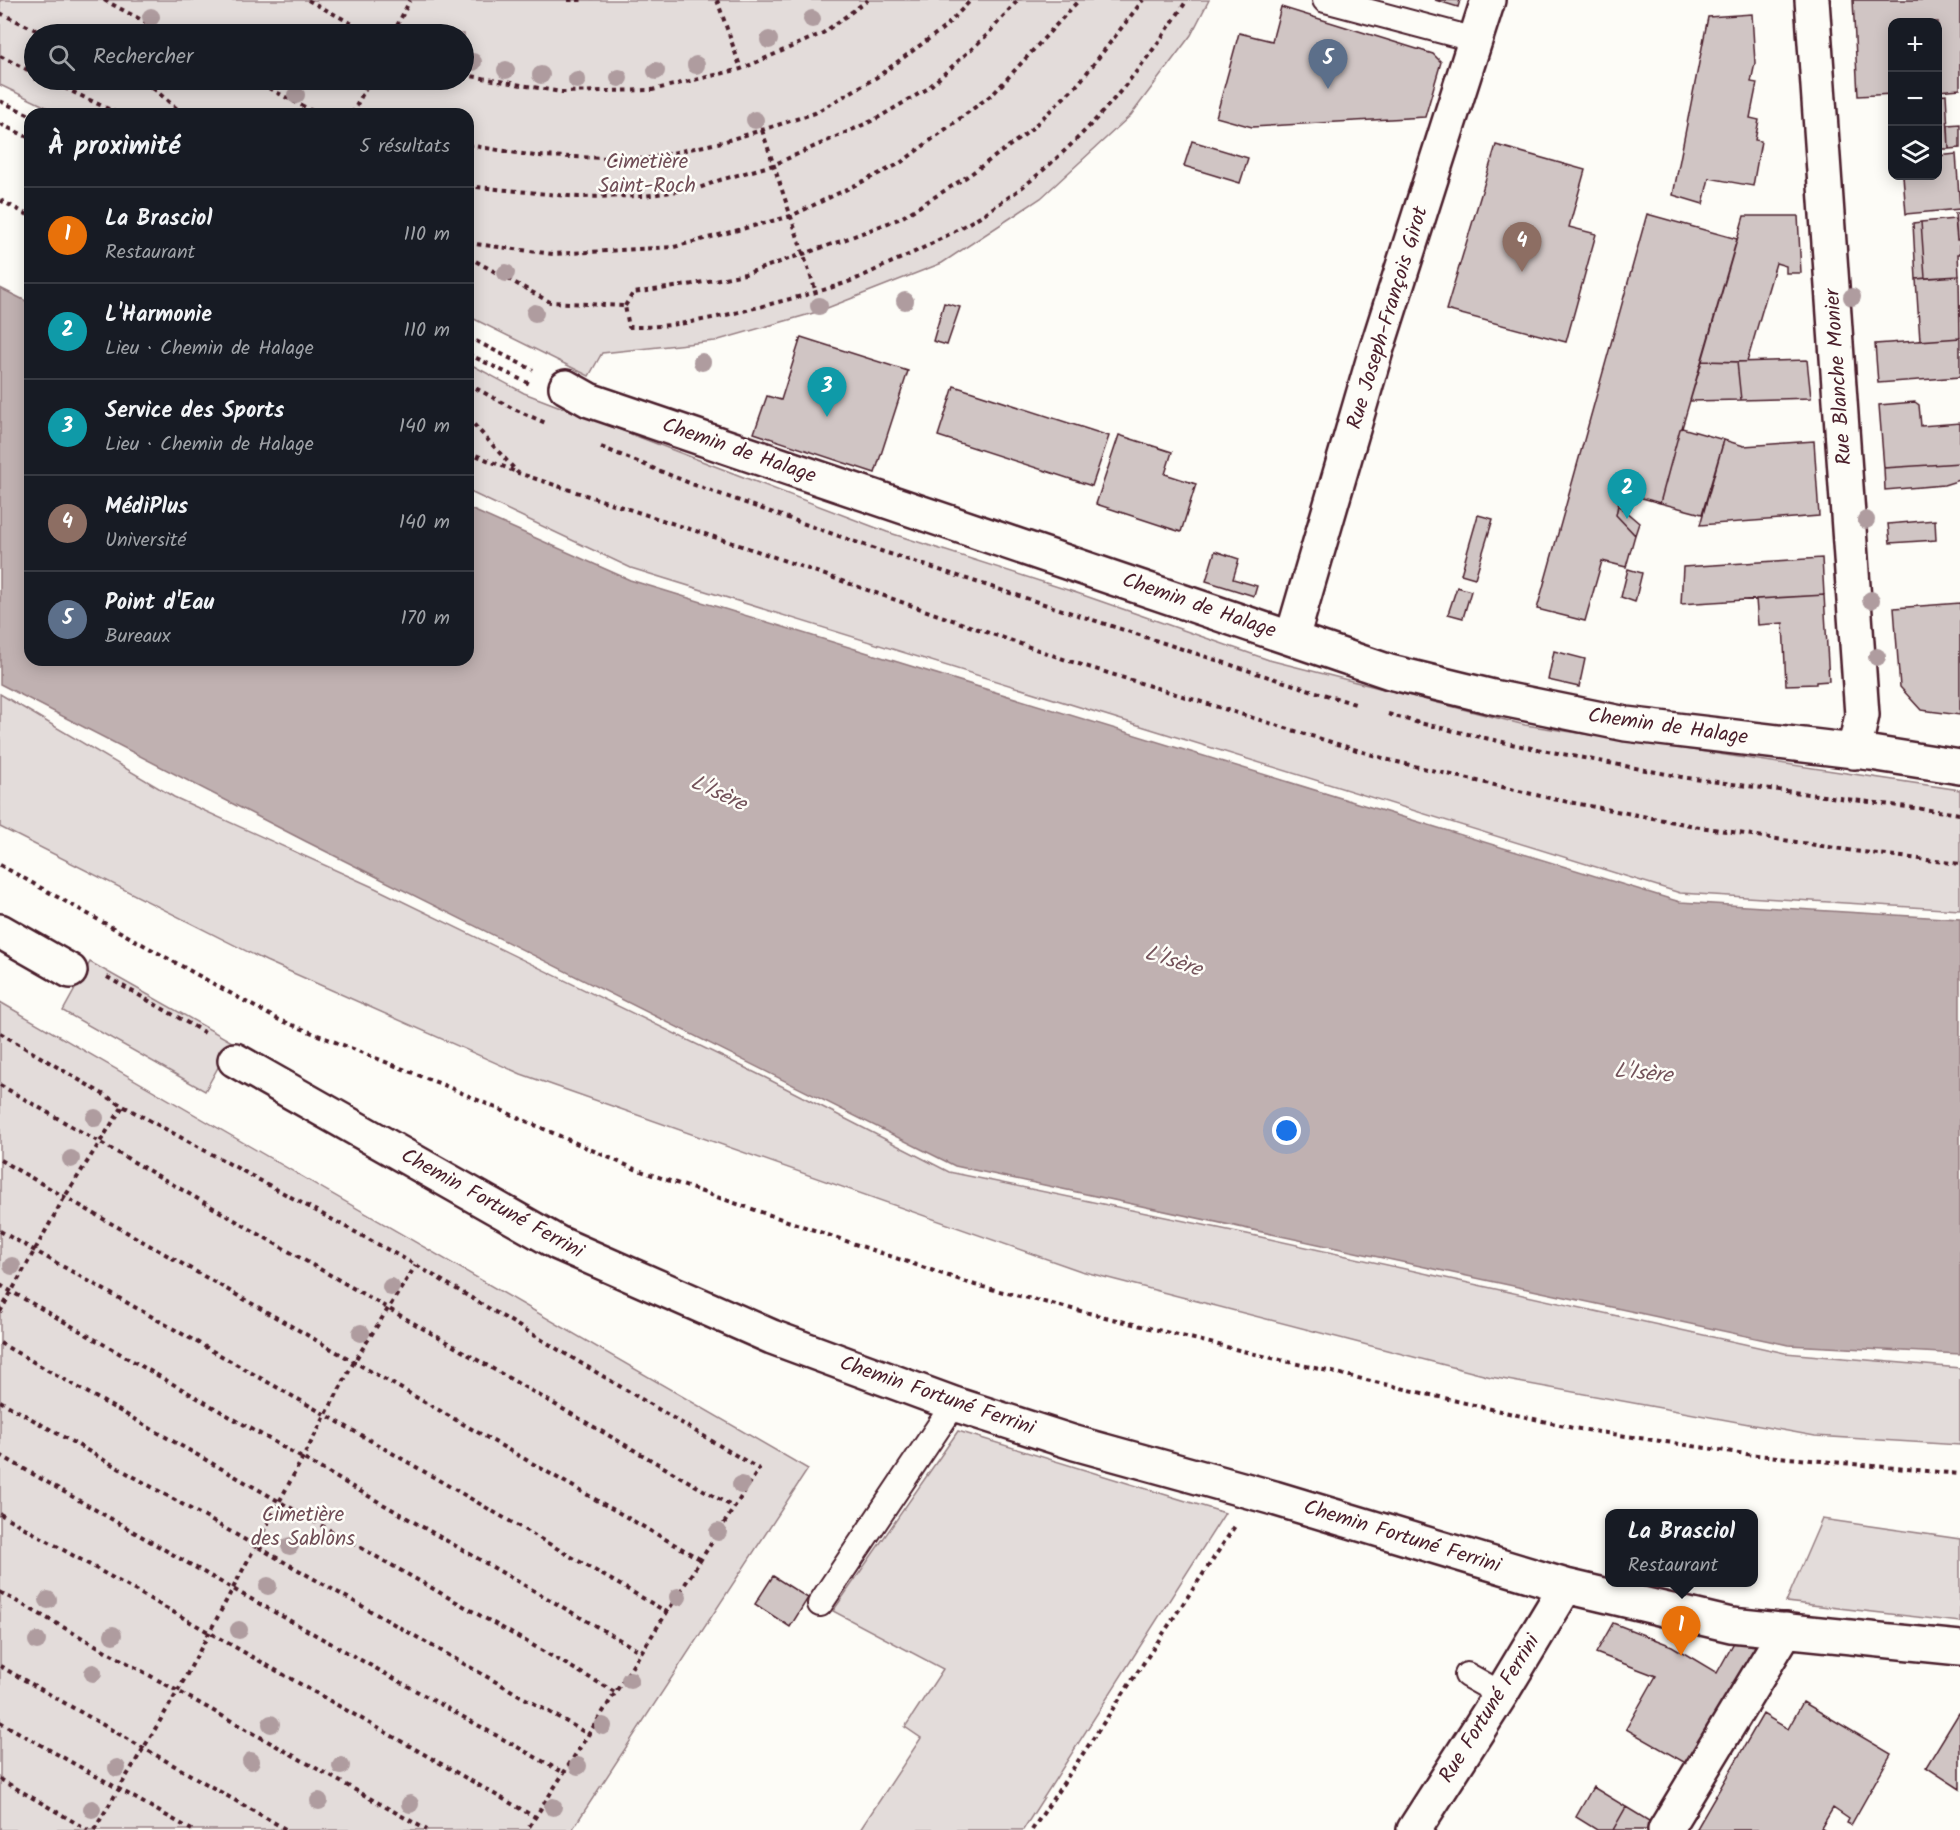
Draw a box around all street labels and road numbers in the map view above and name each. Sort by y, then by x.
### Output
street label: Rue Joseph-François Girot [1338,202,1438,434]
street label: Rue Blanche Monier [1816,287,1862,466]
street label: Chemin de Halage [657,409,821,493]
street label: Chemin de Halage [1117,564,1281,648]
street label: Chemin de Halage [1586,699,1751,755]
street label: Chemin Fortuné Ferrini [395,1140,590,1269]
street label: Chemin Fortuné Ferrini [835,1347,1040,1445]
street label: Chemin Fortuné Ferrini [1299,1491,1506,1583]
street label: Rue Fortuné Ferrini [1431,1627,1550,1790]

